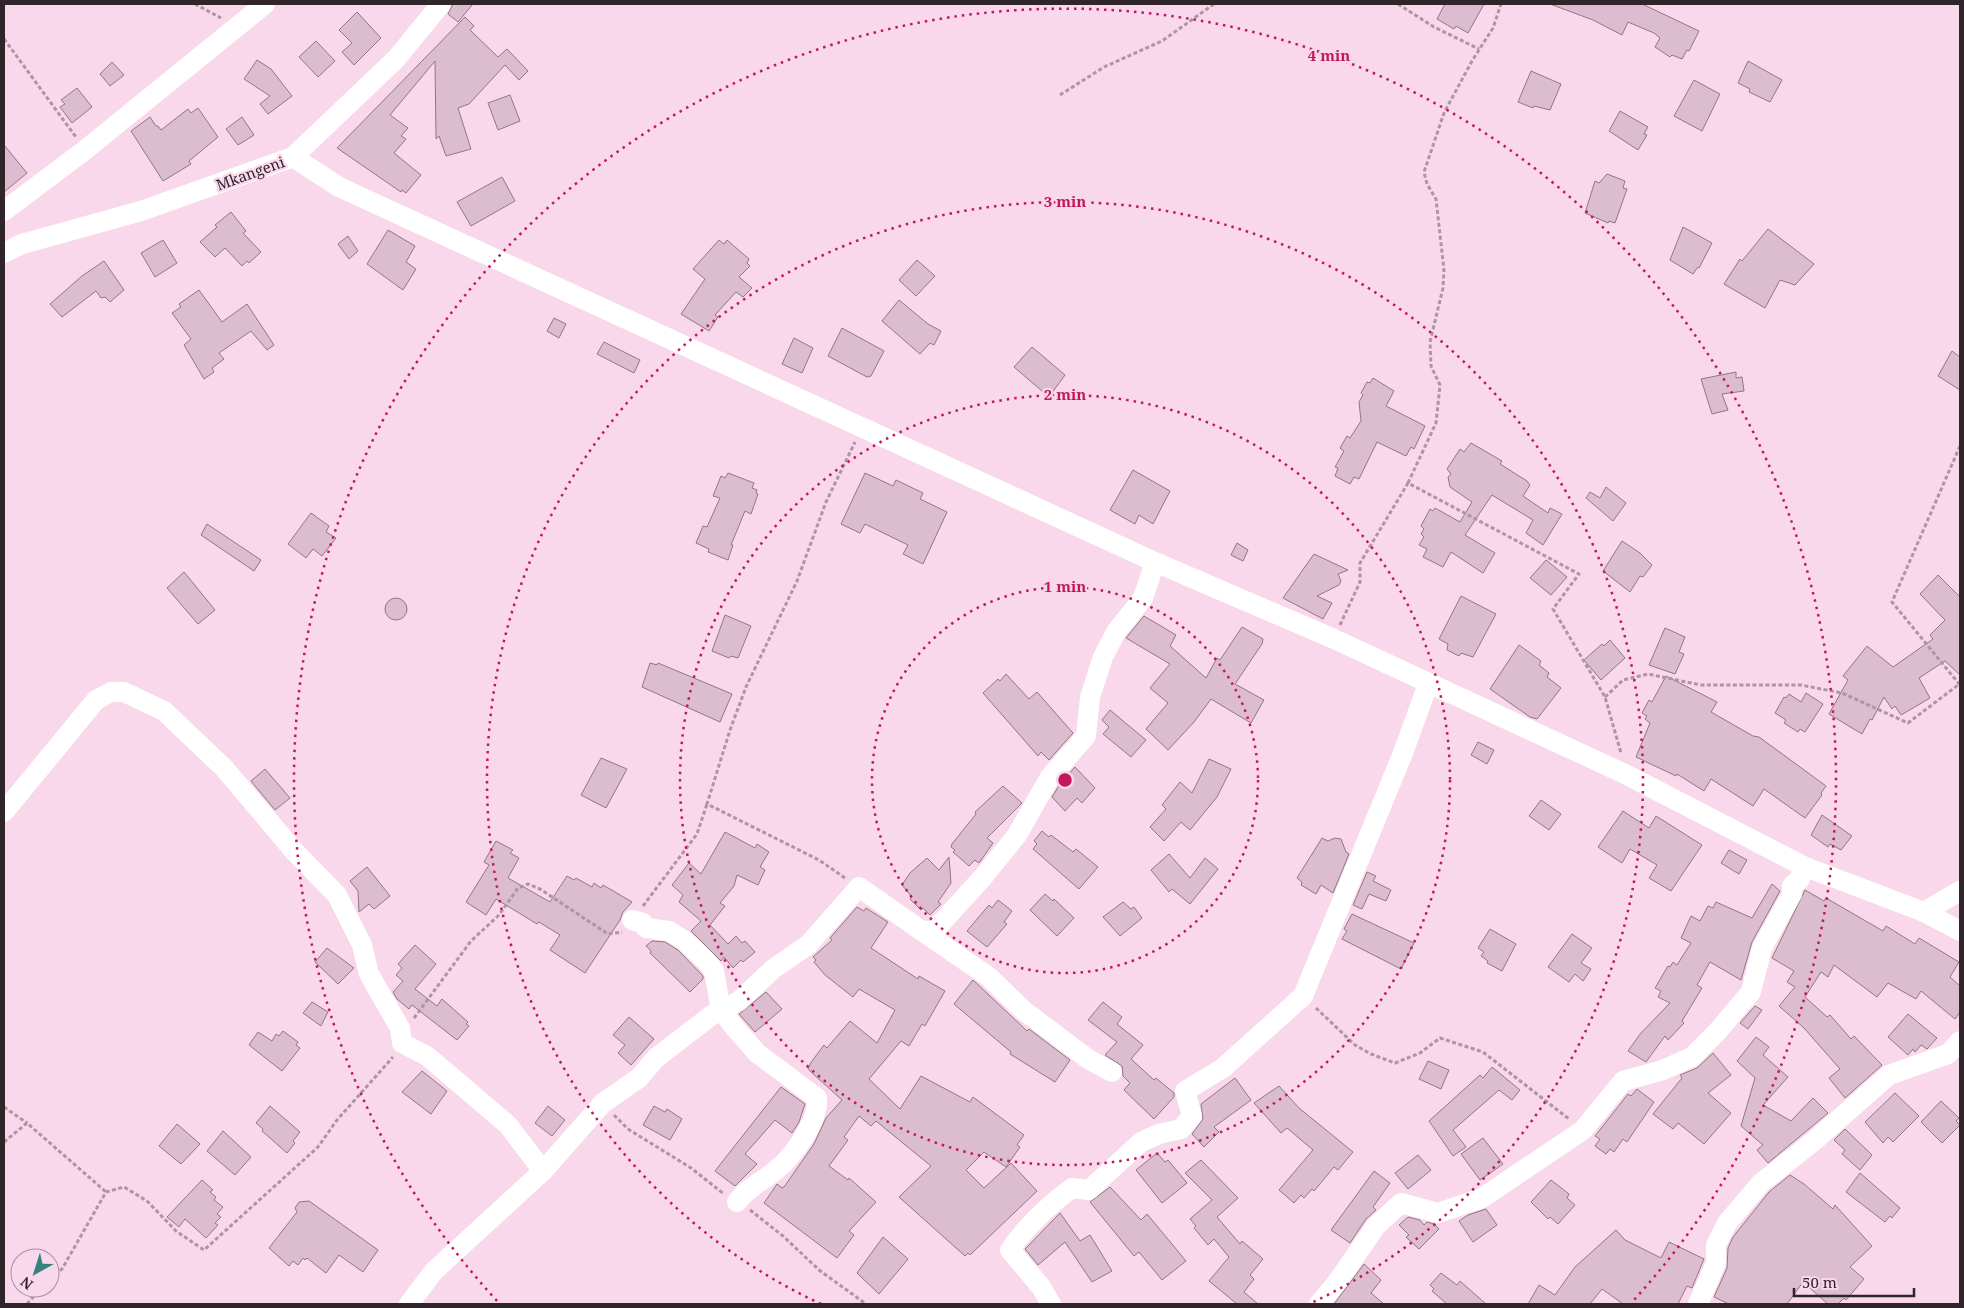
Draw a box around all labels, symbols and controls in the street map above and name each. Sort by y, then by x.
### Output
text: 4 min [1308,45,1350,65]
street label: Mkangeni [213,151,287,195]
text: 3 min [1044,191,1086,211]
text: 2 min [1044,384,1086,404]
text: 1 min [1044,576,1086,596]
centre of rings [1056,771,1074,789]
north arrow [10,1248,60,1298]
scale bar [1794,1266,1914,1298]
text: 50 m [1802,1272,1837,1292]
text: N [16,1273,37,1294]

